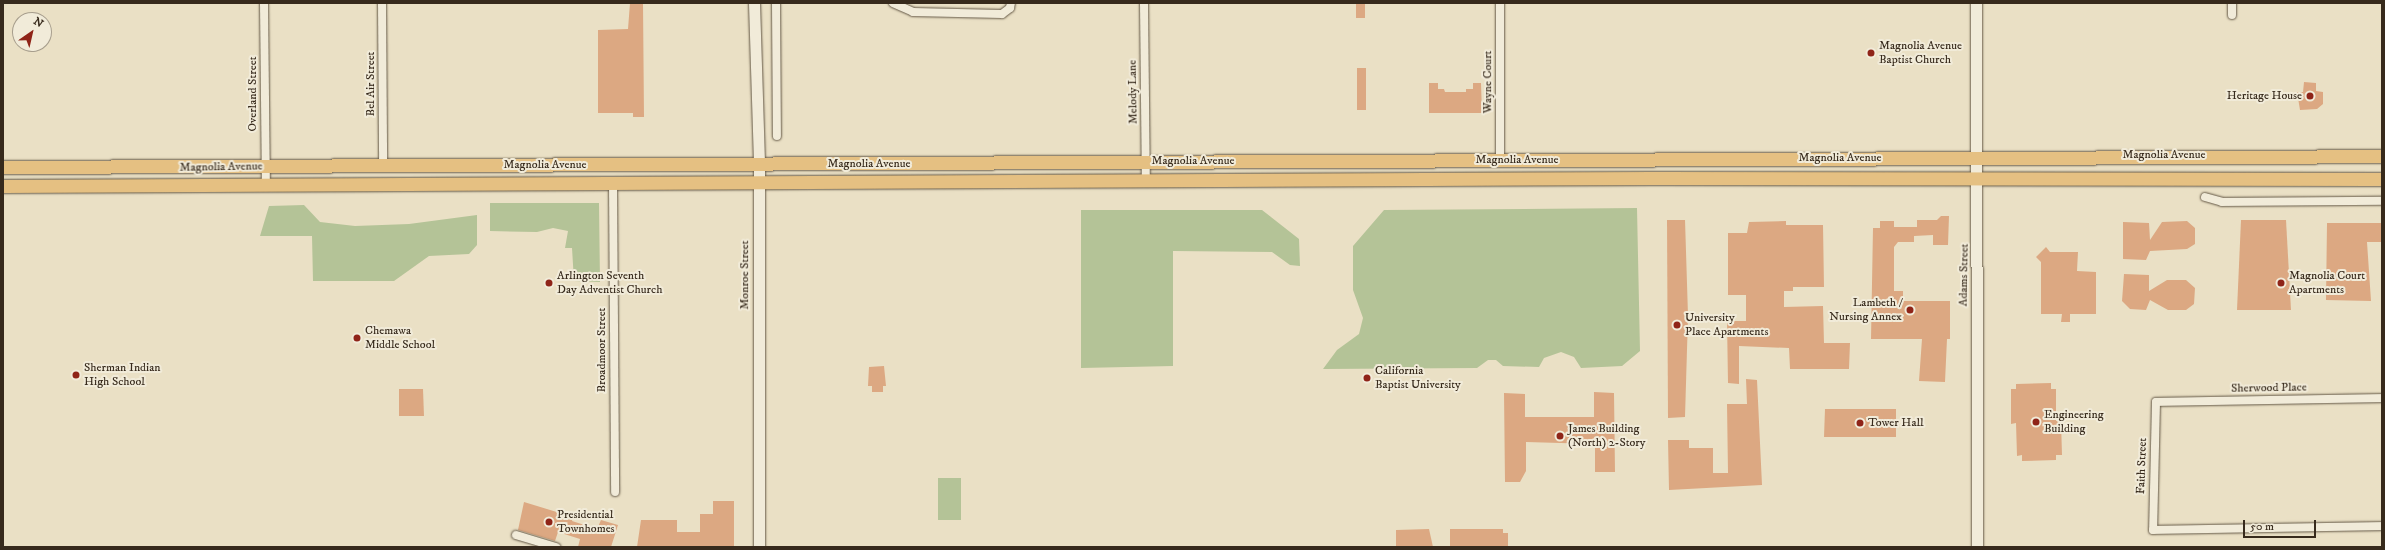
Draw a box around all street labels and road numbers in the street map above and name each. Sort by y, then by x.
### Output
street label: Wayne Court [1481,51,1495,113]
street label: Bel Air Street [364,52,378,116]
street label: Overland Street [246,56,260,132]
street label: Melody Lane [1125,60,1141,124]
street label: Magnolia Avenue [2123,148,2205,162]
street label: Magnolia Avenue [1799,151,1881,165]
street label: Magnolia Avenue [1476,153,1558,167]
street label: Magnolia Avenue [1152,154,1234,168]
street label: Magnolia Avenue [828,157,910,171]
street label: Magnolia Avenue [504,158,586,172]
street label: Magnolia Avenue [179,159,263,175]
street label: Monroe Street [738,240,752,310]
street label: Adams Street [1956,244,1972,306]
street label: Broadmoor Street [595,308,609,392]
street label: Sherwood Place [2231,380,2307,396]
street label: Faith Street [2134,438,2150,494]

